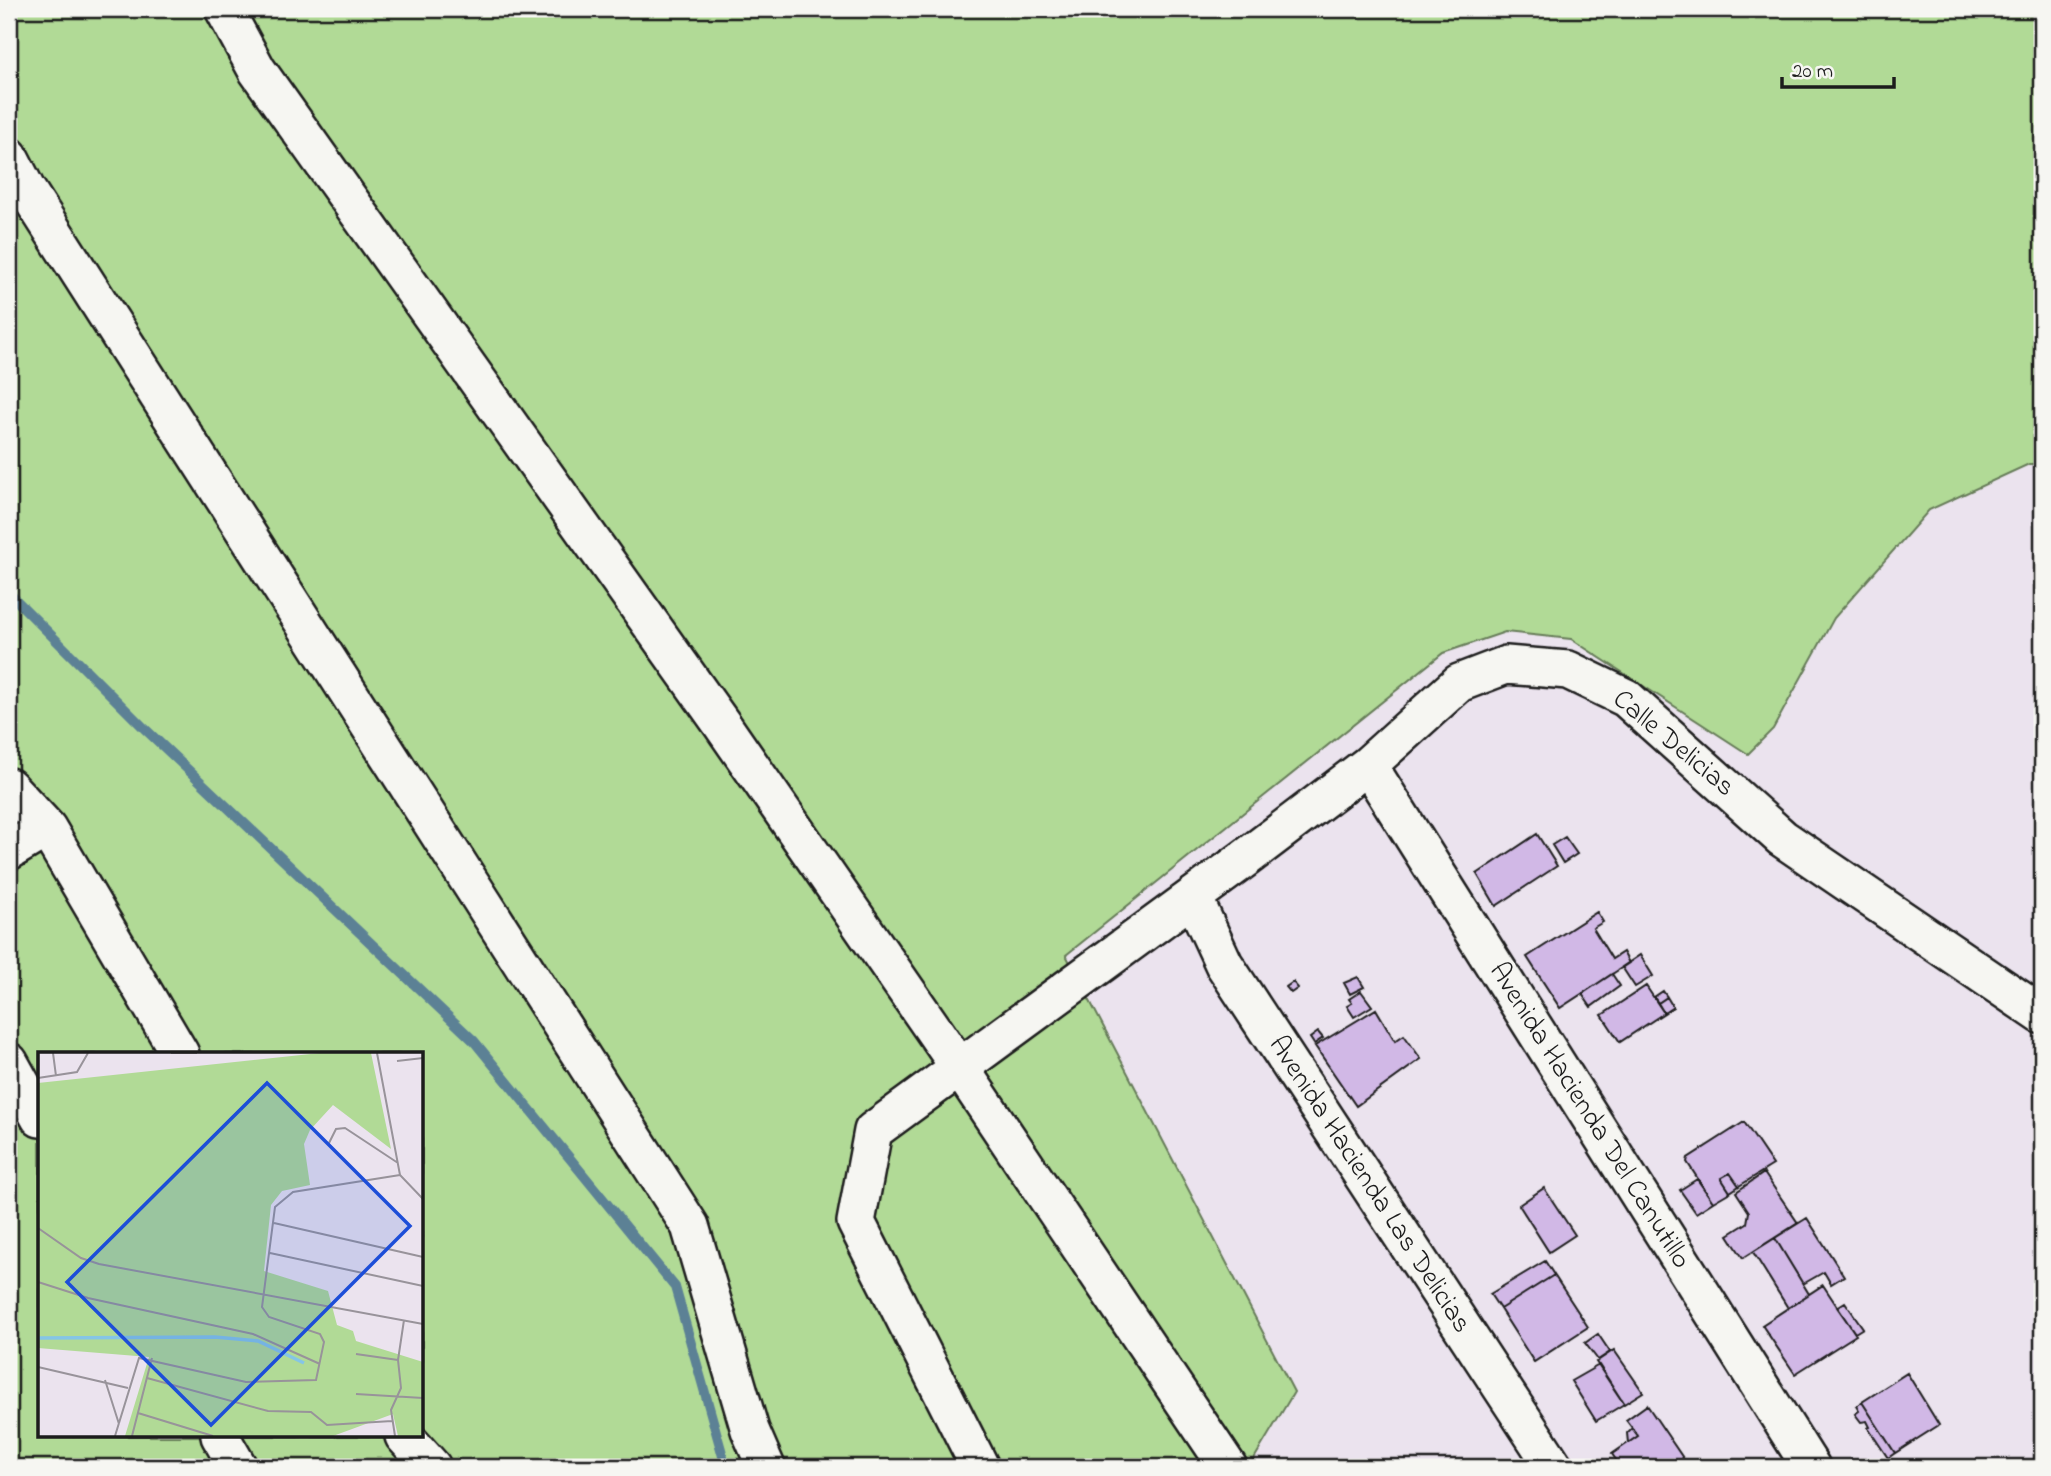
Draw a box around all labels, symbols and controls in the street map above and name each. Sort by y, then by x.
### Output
scale bar [1782,46,1894,90]
text: 20 m [1792,57,1833,87]
street label: Calle Delicias [1603,680,1743,808]
street label: Avenida Hacienda Del Canutillo [1478,955,1700,1277]
street label: Avenida Hacienda Las Delicias [1257,1028,1481,1342]
inset map [38,1052,424,1438]

